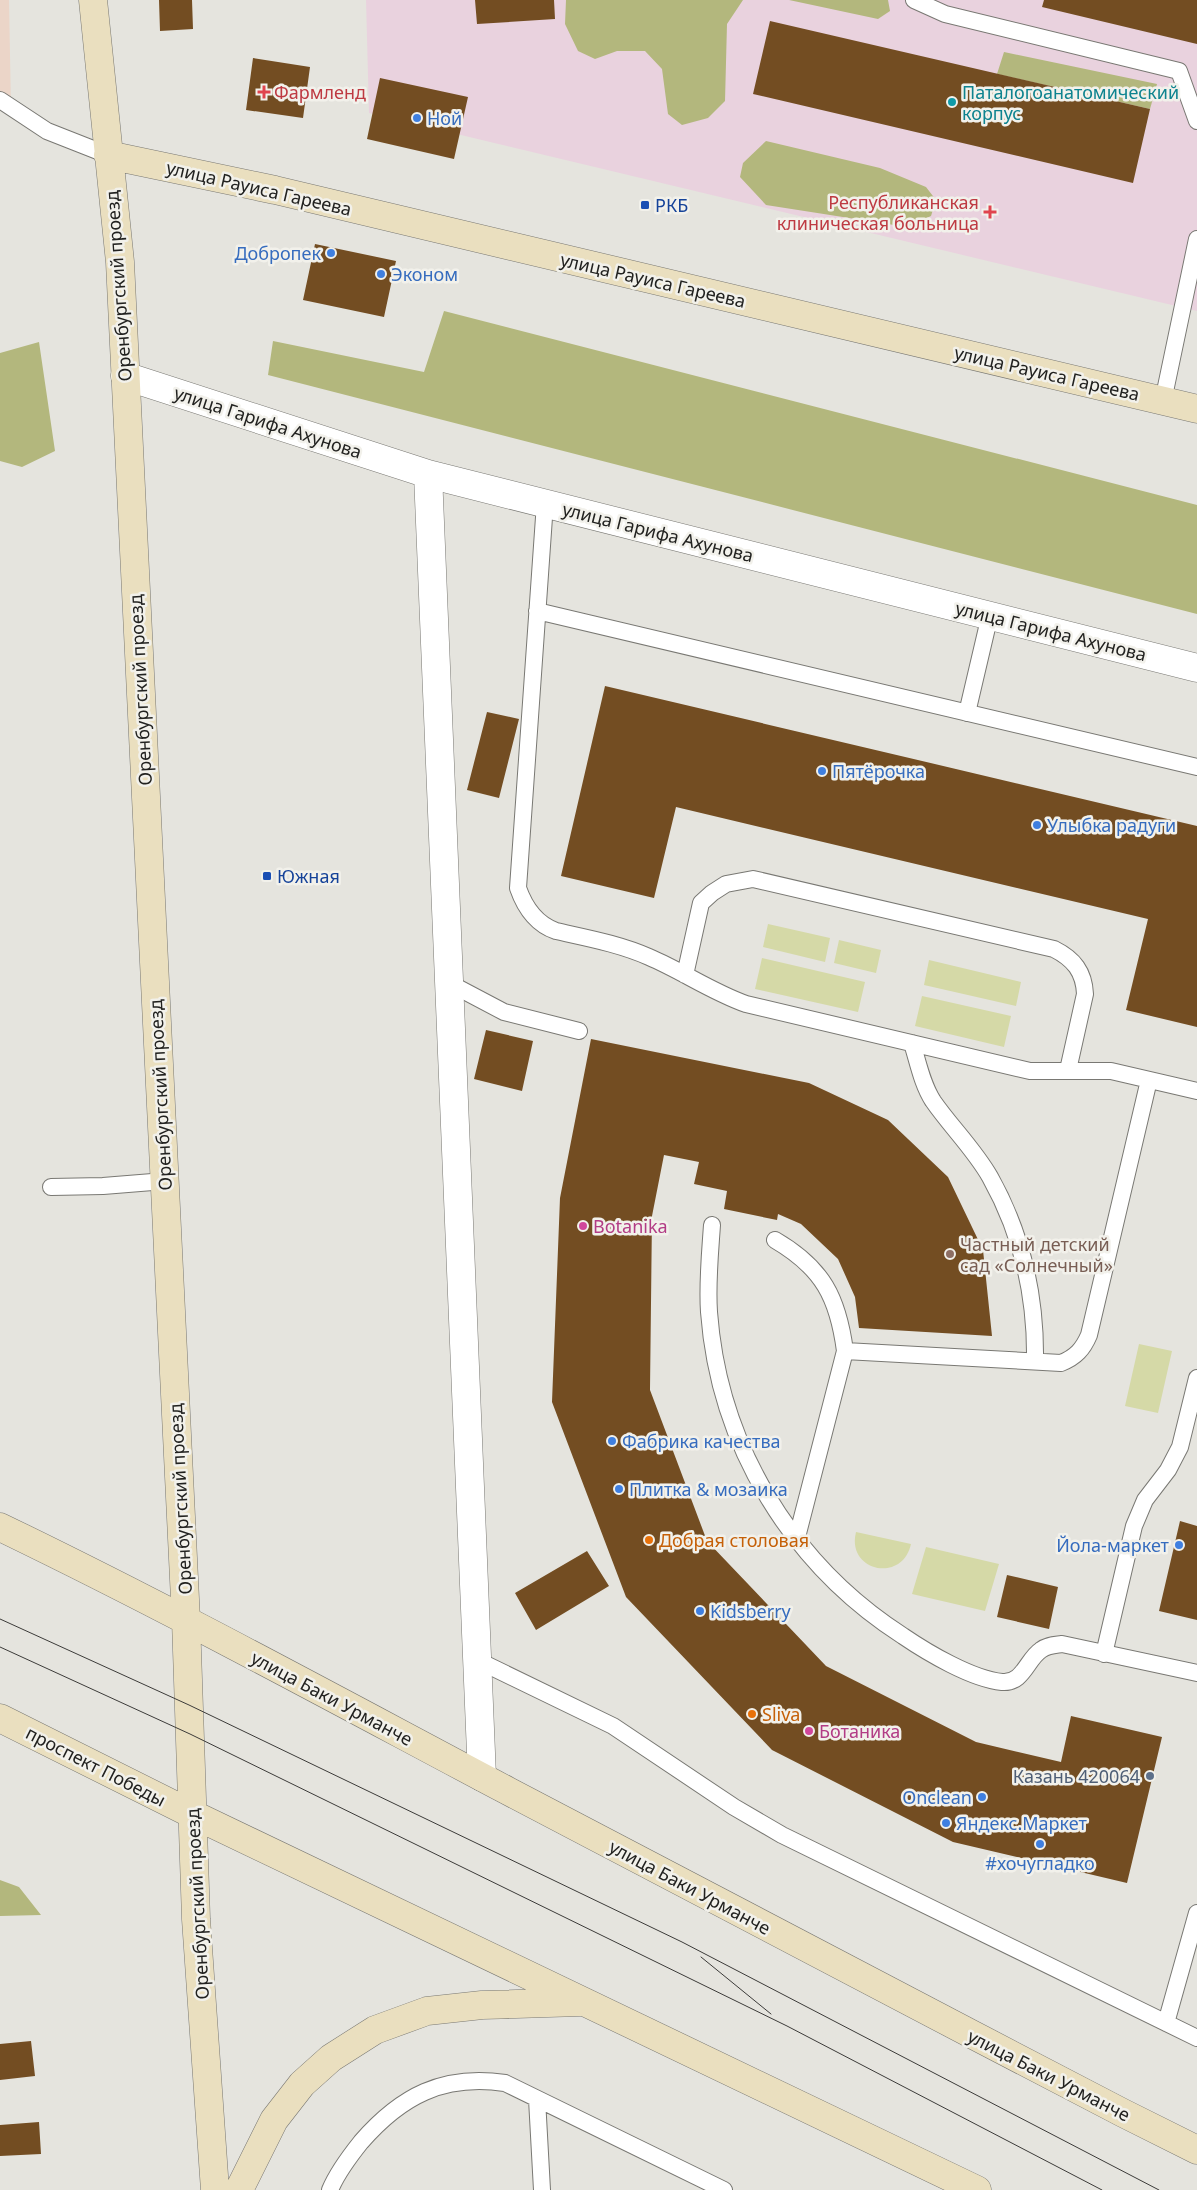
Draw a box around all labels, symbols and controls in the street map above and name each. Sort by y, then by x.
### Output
place label: Фармленд [274,80,366,104]
place label: Паталогоанатомический корпус [962,80,1179,125]
marker: Фармленд [258,86,270,98]
marker: Паталогоанатомический корпус [946,96,958,108]
place label: Ной [427,106,462,130]
marker: Ной [411,112,423,124]
street label: улица Рауиса Гареева [164,155,354,221]
street label: Оренбургский проезд [99,190,137,382]
place label: Республиканская клиническая больница [777,190,979,235]
place label: РКБ [655,193,688,217]
marker: РКБ [639,199,651,211]
marker: Республиканская клиническая больница [983,205,997,219]
place label: Добропек [234,241,321,265]
marker: Добропек [325,247,337,259]
street label: улица Рауиса Гареева [558,247,748,313]
place label: Эконом [391,262,458,286]
marker: Эконом [375,268,387,280]
street label: улица Рауиса Гареева [952,340,1142,406]
street label: улица Гарифа Ахунова [171,380,365,464]
street label: улица Гарифа Ахунова [560,497,756,567]
street label: Оренбургский проезд [123,594,157,786]
street label: улица Гарифа Ахунова [953,596,1149,666]
place label: Пятёрочка [832,759,925,783]
marker: Пятёрочка [816,765,828,777]
place label: Улыбка радуги [1047,813,1176,837]
marker: Улыбка радуги [1031,819,1043,831]
place label: Южная [277,864,340,888]
marker: Южная [261,870,273,882]
street label: Оренбургский проезд [143,999,177,1191]
place label: Botanika [593,1214,668,1238]
marker: Botanika [577,1220,589,1232]
place label: Частный детский сад «Солнечный» [960,1232,1113,1277]
marker: Частный детский сад «Солнечный» [944,1248,956,1260]
street label: Оренбургский проезд [163,1403,197,1595]
place label: Фабрика качества [622,1429,781,1453]
marker: Фабрика качества [606,1435,618,1447]
place label: Плитка & мозаика [629,1477,788,1501]
marker: Плитка & мозаика [613,1483,625,1495]
place label: Добрая столовая [659,1528,809,1552]
place label: Йола-маркет [1056,1533,1170,1557]
marker: Добрая столовая [643,1534,655,1546]
marker: Йола-маркет [1173,1539,1185,1551]
place label: Kidsberry [710,1599,792,1623]
marker: Kidsberry [694,1605,706,1617]
street label: улица Баки Урманче [247,1645,417,1751]
place label: Sliva [762,1702,800,1726]
marker: Sliva [746,1708,758,1720]
place label: Ботаника [819,1719,900,1743]
street label: проспект Победы [22,1720,170,1812]
marker: Ботаника [803,1725,815,1737]
place label: Казань 420064 [1013,1764,1140,1788]
marker: Казань 420064 [1144,1770,1156,1782]
place label: Onclean [902,1785,972,1809]
marker: Onclean [976,1791,988,1803]
street label: Оренбургский проезд [180,1808,214,2000]
place label: Яндекс.Маркет [956,1811,1087,1835]
marker: Яндекс.Маркет [940,1817,952,1829]
street label: улица Баки Урманче [605,1834,775,1940]
marker: #хочугладко [1034,1838,1046,1850]
place label: #хочугладко [985,1851,1095,1875]
street label: улица Баки Урманче [964,2024,1134,2126]

